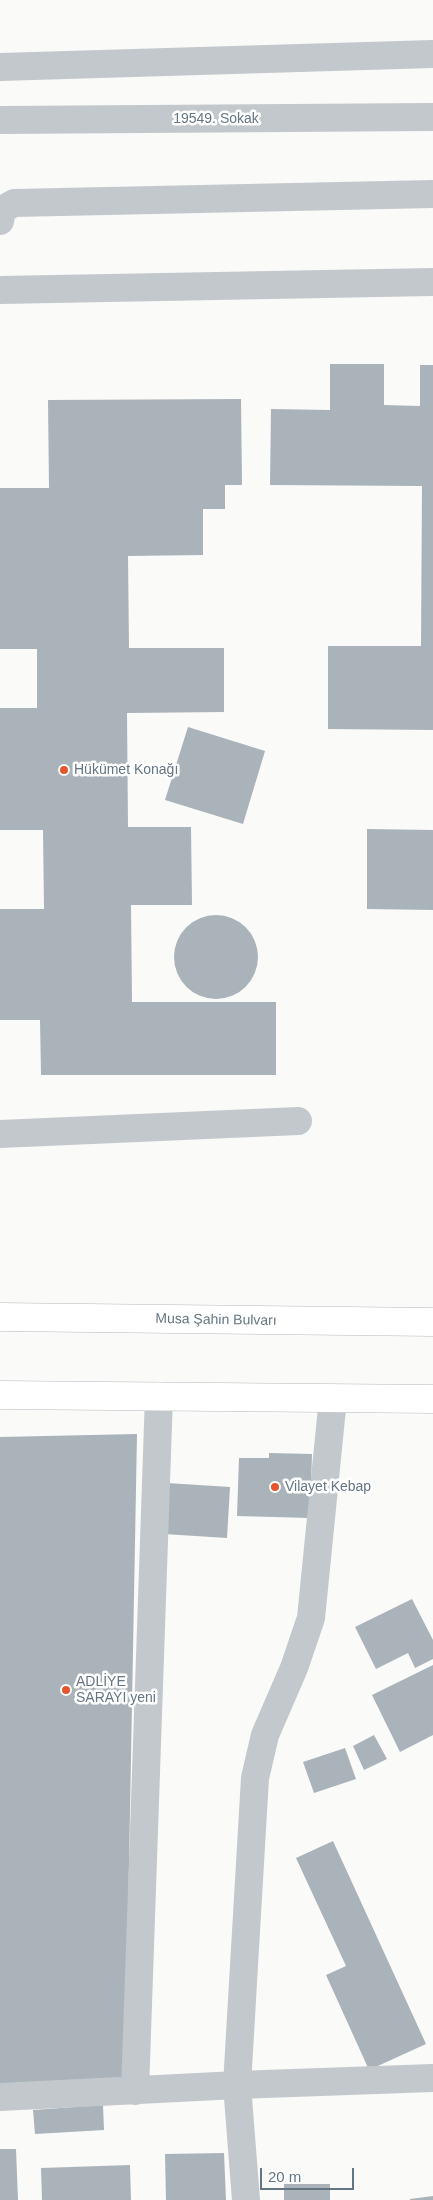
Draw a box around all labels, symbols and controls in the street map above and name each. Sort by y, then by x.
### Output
street label: 19549. Sokak [173,111,259,127]
place label: Hükümet Konağı [74,762,178,778]
marker: Hükümet Konağı [58,764,70,776]
street label: Musa Şahin Bulvarı [155,1311,277,1329]
place label: Vilayet Kebap [285,1479,371,1495]
marker: Vilayet Kebap [269,1481,281,1493]
place label: ADLİYE SARAYI yeni [76,1674,156,1706]
marker: ADLİYE SARAYI yeni [60,1684,72,1696]
scale bar [263,2158,357,2190]
text: 20 m [268,2168,301,2185]

